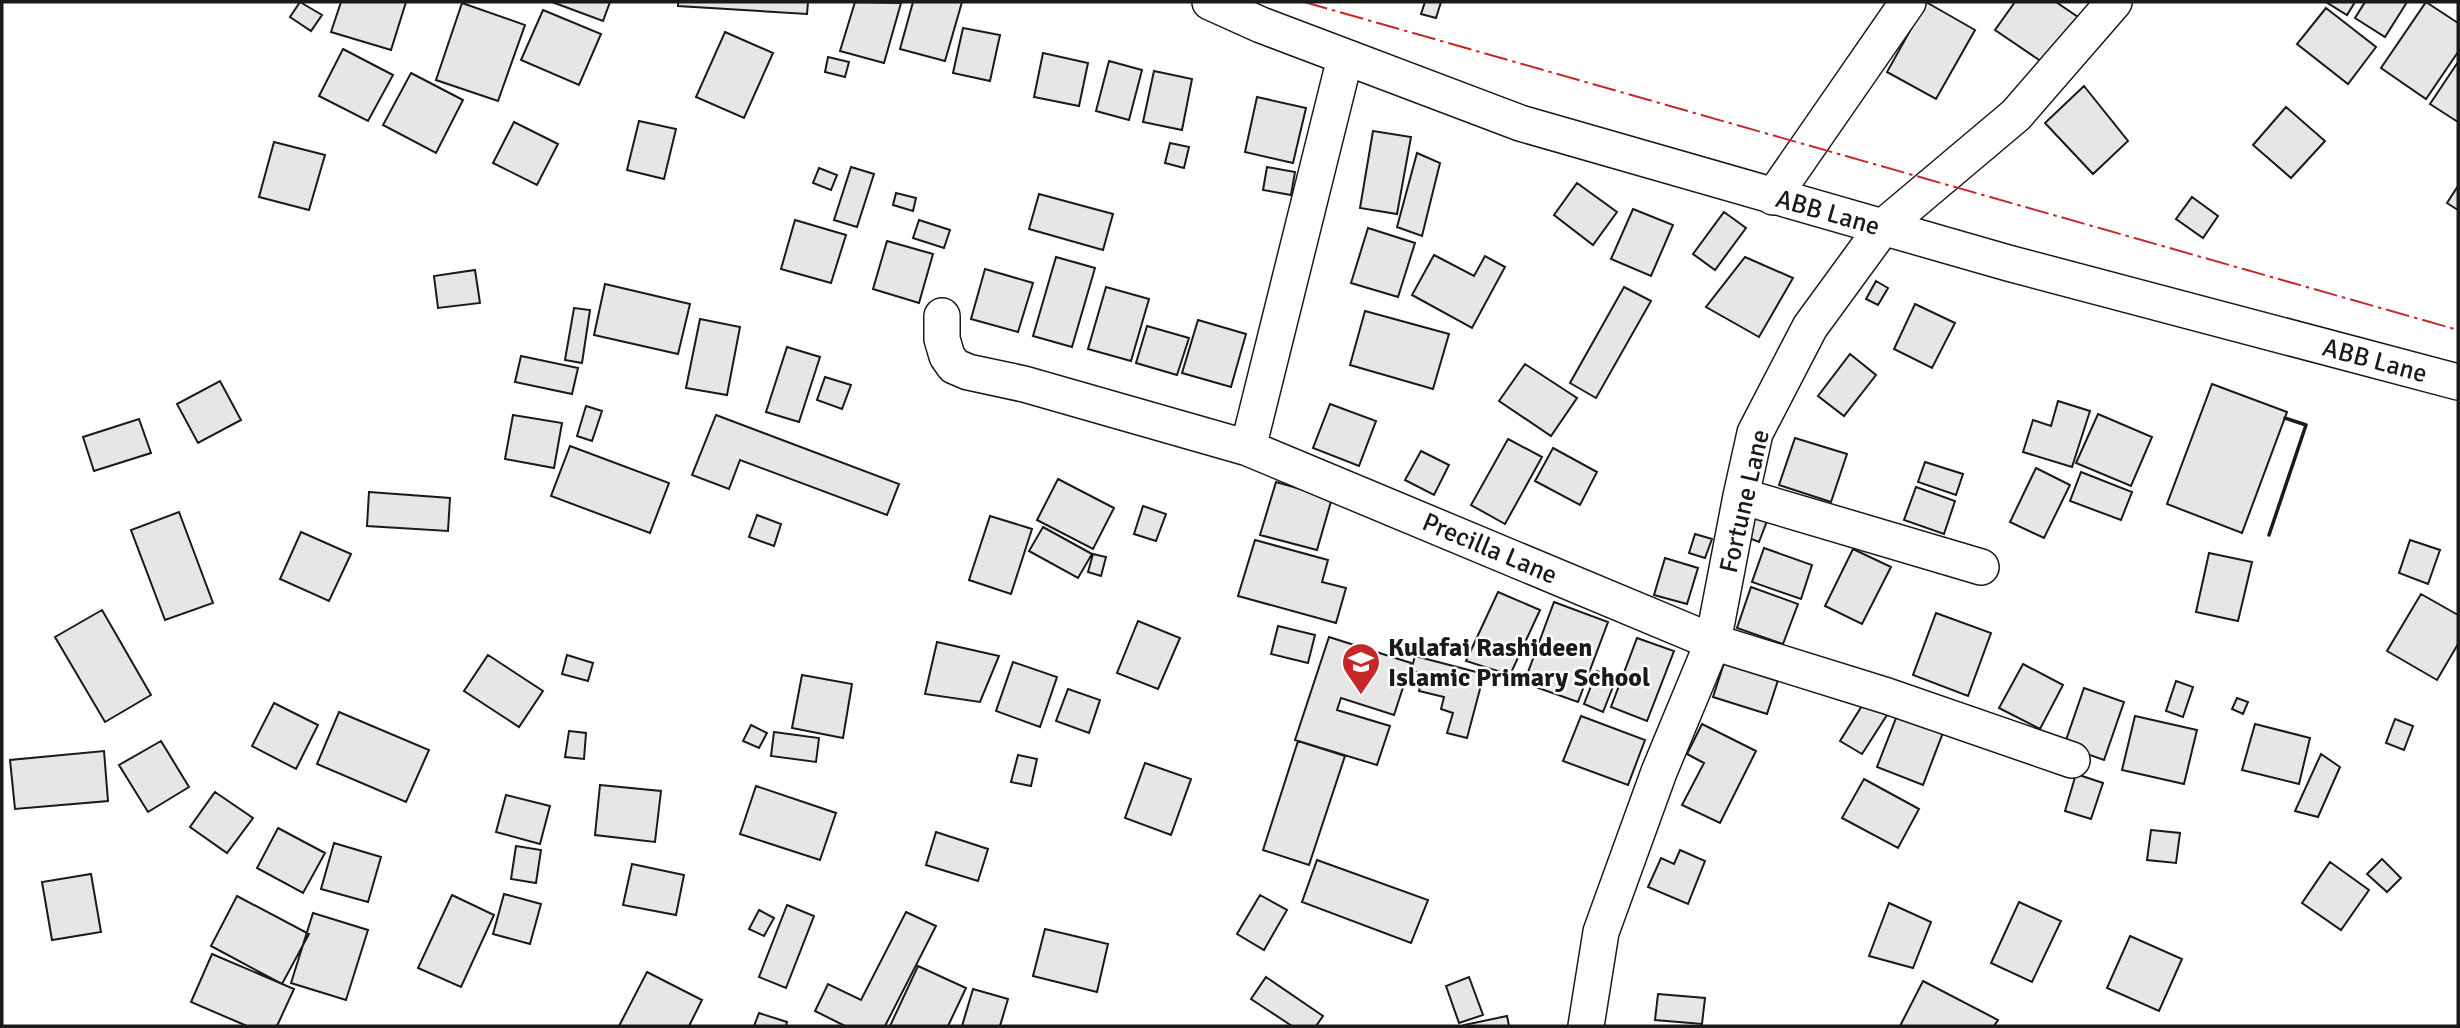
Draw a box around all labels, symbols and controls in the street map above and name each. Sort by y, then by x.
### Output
street label: ABB Lane [1772,183,1883,243]
street label: ABB Lane [2319,332,2430,390]
street label: Fortune Lane [1713,426,1777,576]
street label: Precilla Lane [1417,506,1562,592]
place label: Kulafai Rashideen Islamic Primary School [1388,632,1650,694]
school or university icon: Kulafai Rashideen Islamic Primary School [1340,641,1382,696]

